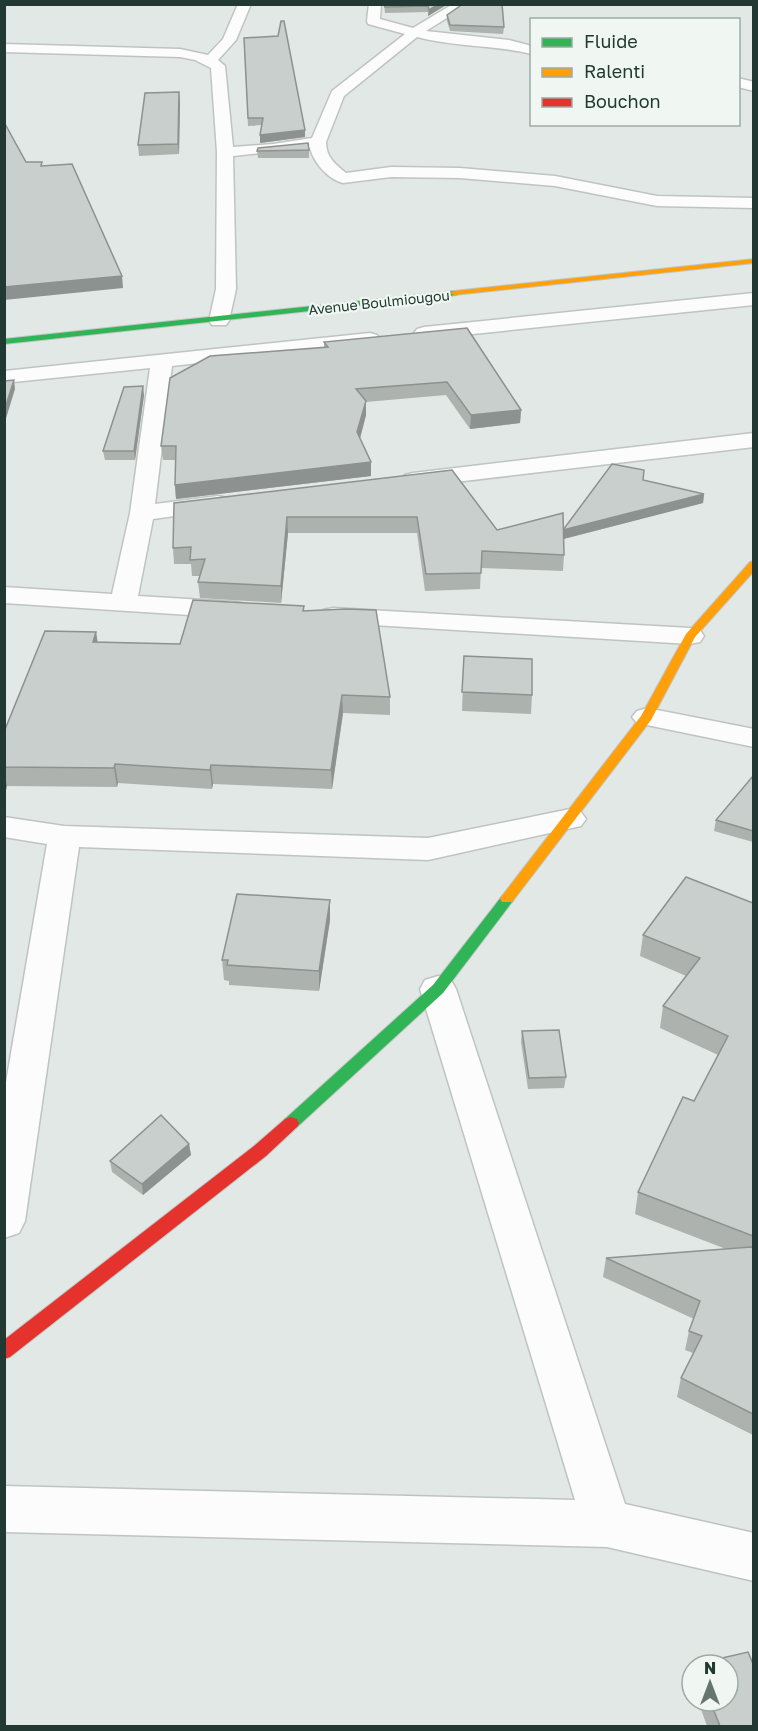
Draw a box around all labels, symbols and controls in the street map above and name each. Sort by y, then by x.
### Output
legend [530,18,740,126]
text: Fluide [584,30,638,52]
text: Ralenti [584,60,645,82]
text: Bouchon [584,90,661,112]
street label: Avenue Boulmiougou [307,286,451,318]
north arrow [680,1653,740,1713]
text: N [704,1658,716,1678]

